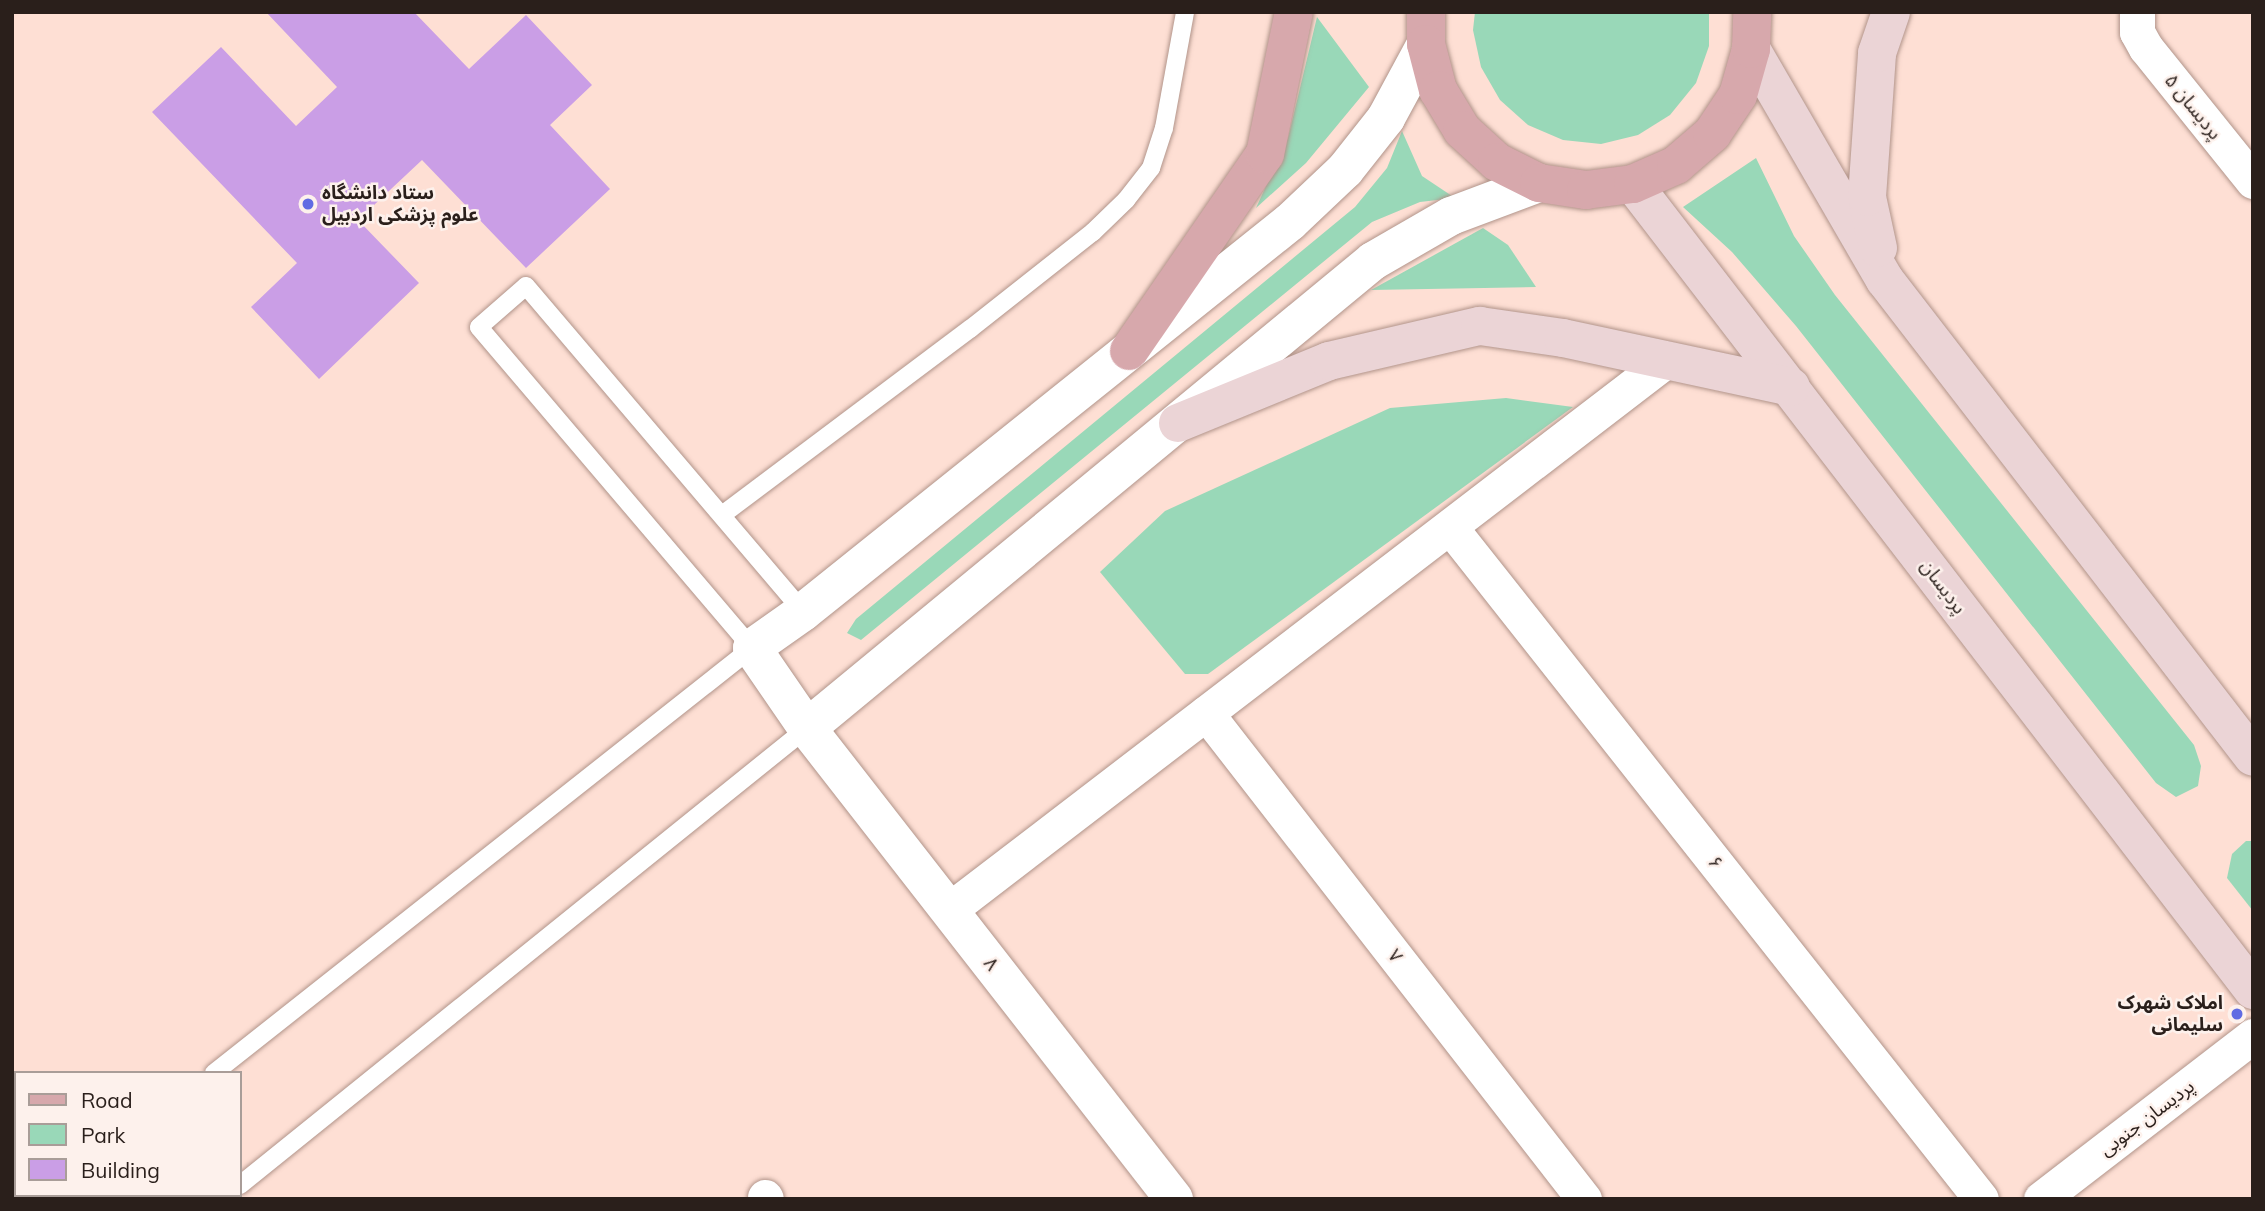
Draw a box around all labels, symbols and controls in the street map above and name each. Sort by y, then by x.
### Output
street label: پردیسان ۵ [2160,70,2226,144]
place label: ستاد دانشگاه علوم پزشکی اردبیل [322,182,479,226]
marker: ستاد دانشگاه علوم پزشکی اردبیل [300,196,316,212]
street label: پردیسان [1915,555,1971,619]
street label: ۶ [1703,852,1727,874]
street label: ۷ [1383,945,1407,967]
street label: ۸ [979,953,1003,975]
place label: املاک شهرک سلیمانی [2117,992,2223,1036]
marker: املاک شهرک سلیمانی [2229,1006,2245,1022]
legend [14,1071,242,1197]
street label: پردیسان جنوبی [2095,1075,2199,1161]
text: Road [81,1087,132,1113]
text: Park [81,1122,125,1148]
text: Building [81,1157,160,1183]

